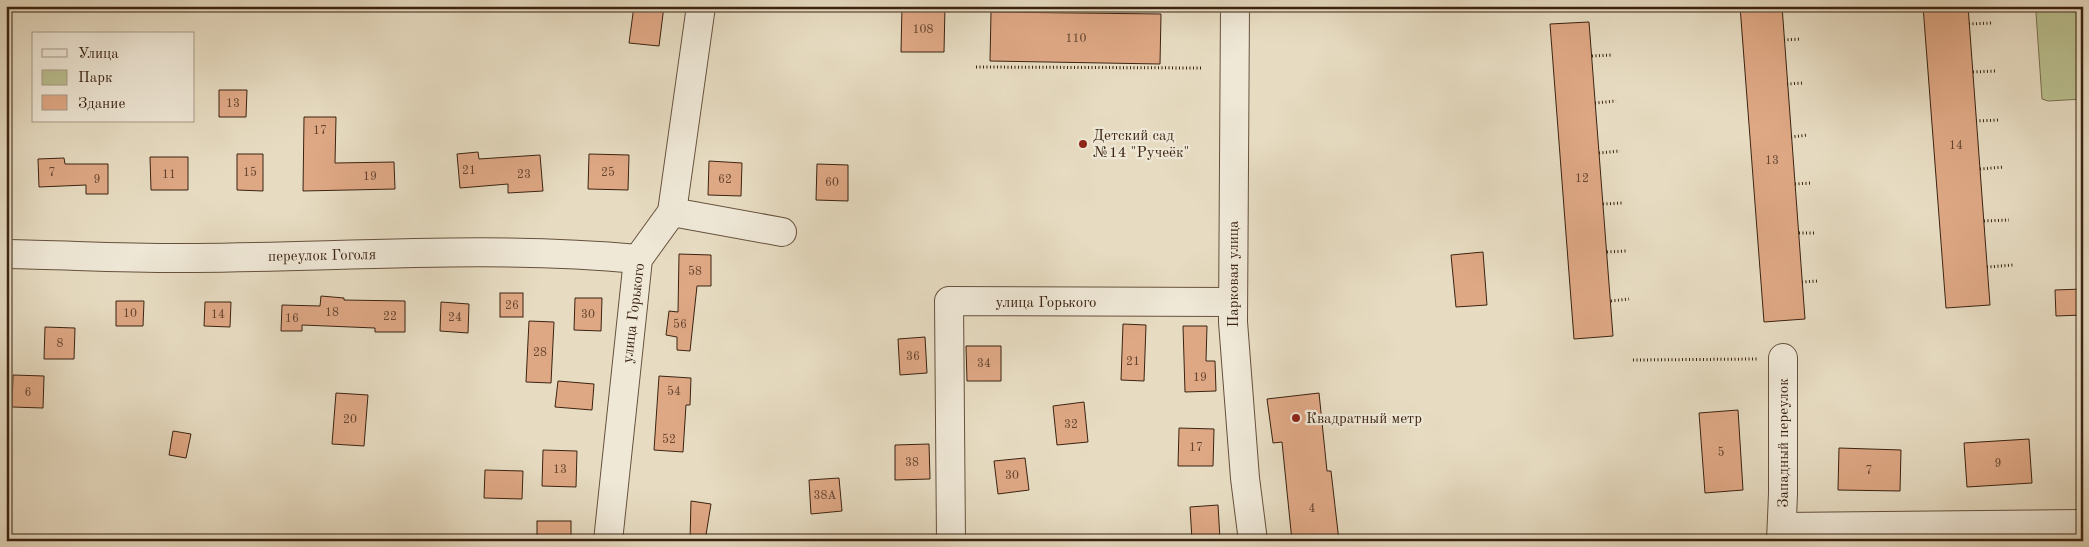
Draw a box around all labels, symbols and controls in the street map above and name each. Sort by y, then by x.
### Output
house number: 108 [913,24,933,36]
legend [32,32,195,122]
house number: 110 [1066,33,1086,45]
text: Улица [78,47,119,62]
text: Парк [78,71,113,86]
text: Здание [78,97,125,112]
house number: 13 [226,98,240,110]
house number: 17 [313,125,327,137]
place label: Детский сад №14 "Ручеёк" [1093,129,1189,161]
marker: Детский сад №14 "Ручеёк" [1077,138,1089,150]
house number: 14 [1949,140,1963,152]
house number: 13 [1765,155,1779,167]
house number: 21 [462,165,476,177]
house number: 15 [243,166,257,179]
house number: 25 [601,166,615,179]
house number: 7 [49,167,55,179]
house number: 11 [162,169,176,181]
house number: 23 [517,169,531,181]
house number: 19 [363,171,377,183]
house number: 12 [1575,173,1589,185]
house number: 9 [94,174,100,186]
house number: 62 [718,174,732,186]
house number: 60 [825,177,839,189]
street label: Парковая улица [1227,220,1242,327]
street label: переулок Гоголя [268,248,376,265]
street label: улица Горького [621,262,648,364]
house number: 58 [688,265,702,278]
street label: улица Горького [996,296,1096,311]
house number: 26 [505,300,519,312]
house number: 18 [325,307,339,319]
house number: 10 [123,308,137,320]
house number: 14 [211,309,225,321]
house number: 30 [581,309,595,321]
house number: 22 [383,311,397,323]
house number: 24 [448,312,462,324]
house number: 16 [285,313,299,325]
house number: 56 [673,318,687,331]
house number: 8 [57,338,64,350]
house number: 28 [533,347,547,359]
house number: 36 [906,351,920,363]
house number: 21 [1126,356,1140,368]
house number: 34 [977,358,991,370]
house number: 19 [1193,372,1207,384]
street label: Западный переулок [1777,378,1792,508]
house number: 54 [667,385,681,398]
house number: 6 [25,387,32,399]
marker: Квадратный метр [1290,412,1302,424]
place label: Квадратный метр [1306,412,1422,427]
house number: 20 [343,414,357,426]
house number: 32 [1064,419,1078,431]
house number: 52 [662,433,676,446]
house number: 17 [1189,442,1203,454]
house number: 5 [1718,446,1725,459]
house number: 38 [905,457,919,469]
house number: 9 [1995,458,2001,470]
house number: 13 [553,464,567,476]
house number: 7 [1866,465,1872,477]
house number: 30 [1005,470,1019,482]
house number: 38А [813,490,837,502]
house number: 4 [1309,503,1316,515]

